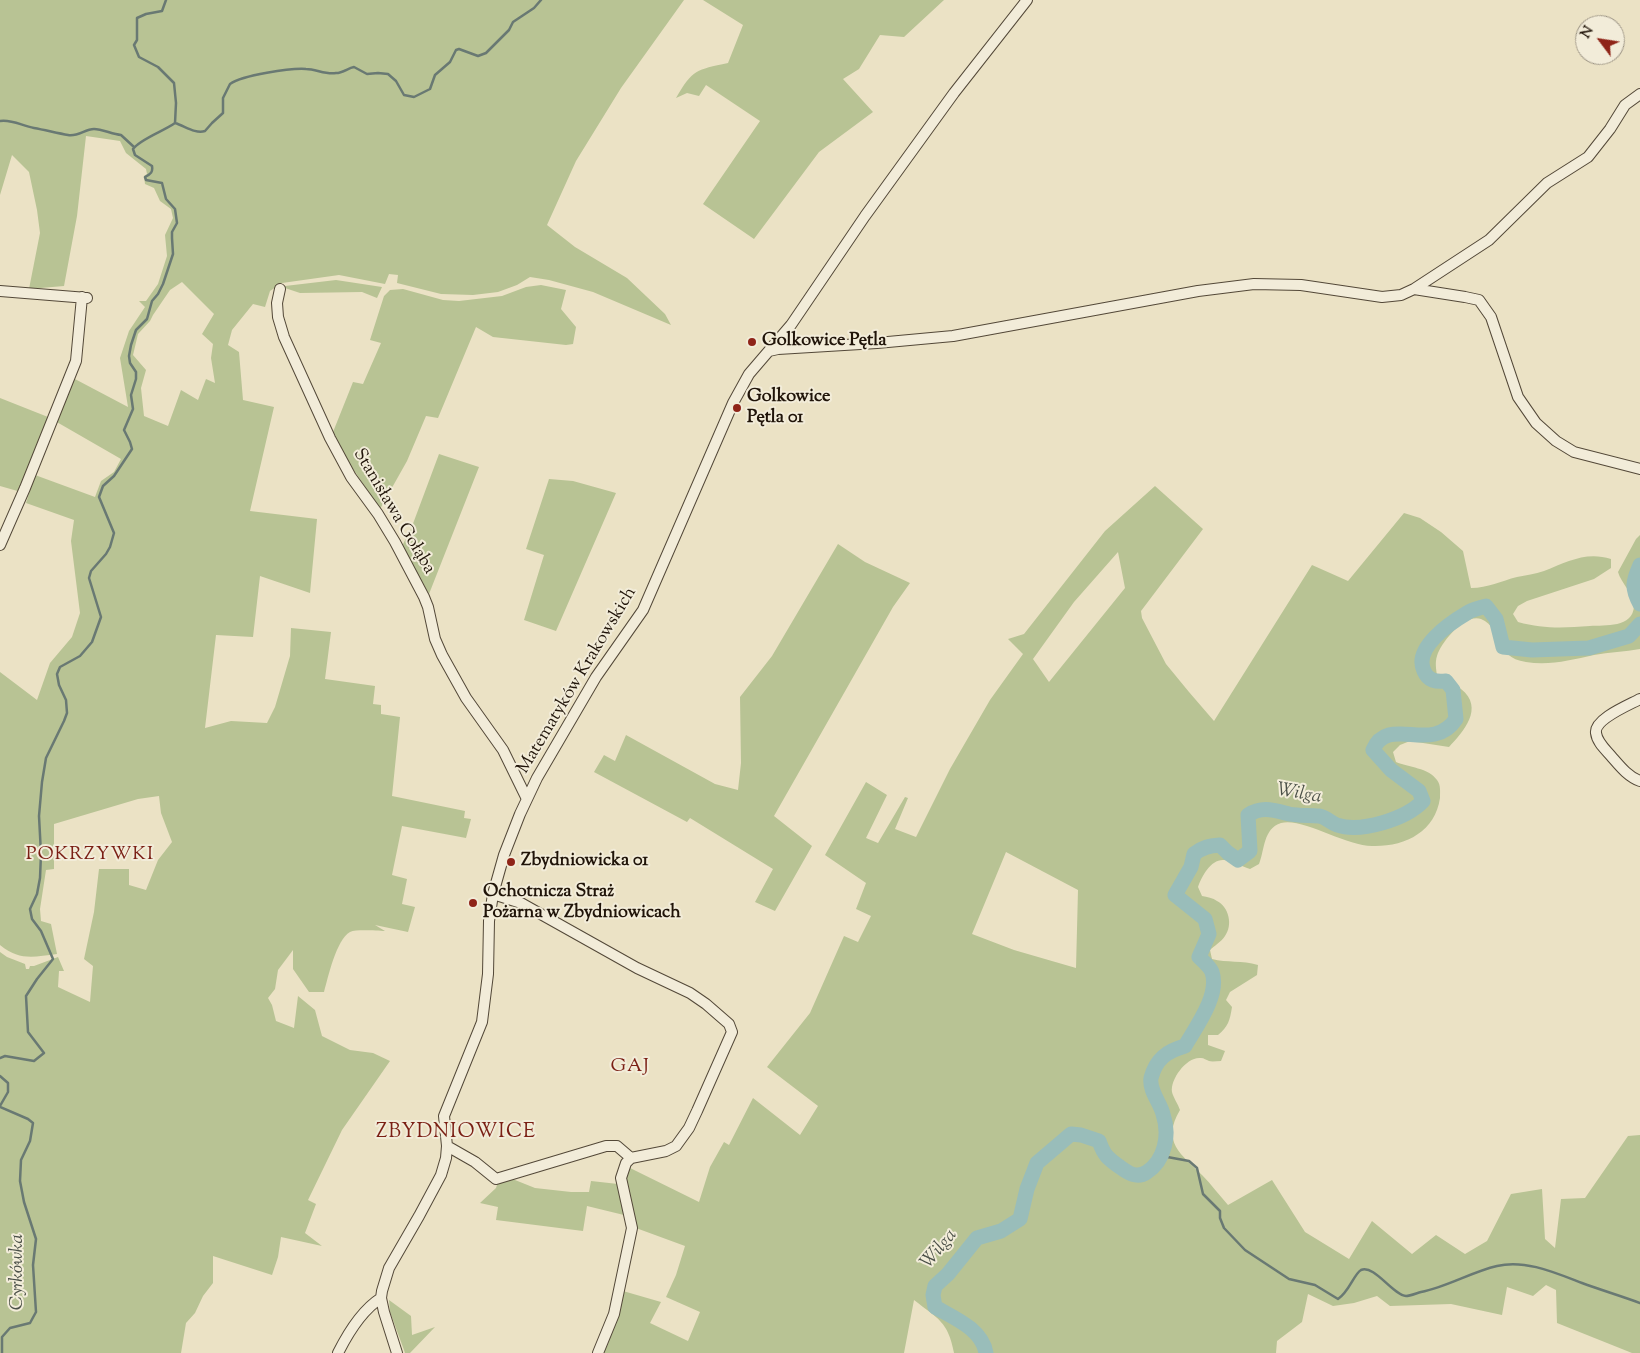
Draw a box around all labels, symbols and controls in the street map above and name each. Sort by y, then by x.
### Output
north arrow [1575,15,1625,65]
text: N [1577,23,1599,43]
place label: Golkowice Pętla [762,331,886,353]
marker: Golkowice Pętla [746,336,758,348]
place label: Golkowice Pętla 01 [747,387,830,429]
marker: Golkowice Pętla 01 [731,402,743,414]
street label: Stanisława Gołąba [347,445,439,579]
street label: Matematyków Krakowskich [514,584,642,778]
water label: Wilga [1275,780,1323,810]
district label: POKRZYWKI [25,845,155,867]
place label: Zbydniowicka 01 [521,851,648,873]
marker: Zbydniowicka 01 [505,856,517,868]
place label: Ochotnicza Straż Pożarna w Zbydniowicach [483,882,681,924]
marker: Ochotnicza Straż Pożarna w Zbydniowicach [467,897,479,909]
district label: GAJ [610,1057,650,1079]
district label: ZBYDNIOWICE [375,1122,537,1146]
water label: Wilga [917,1225,963,1275]
water label: Cyrkówka [8,1234,30,1310]

